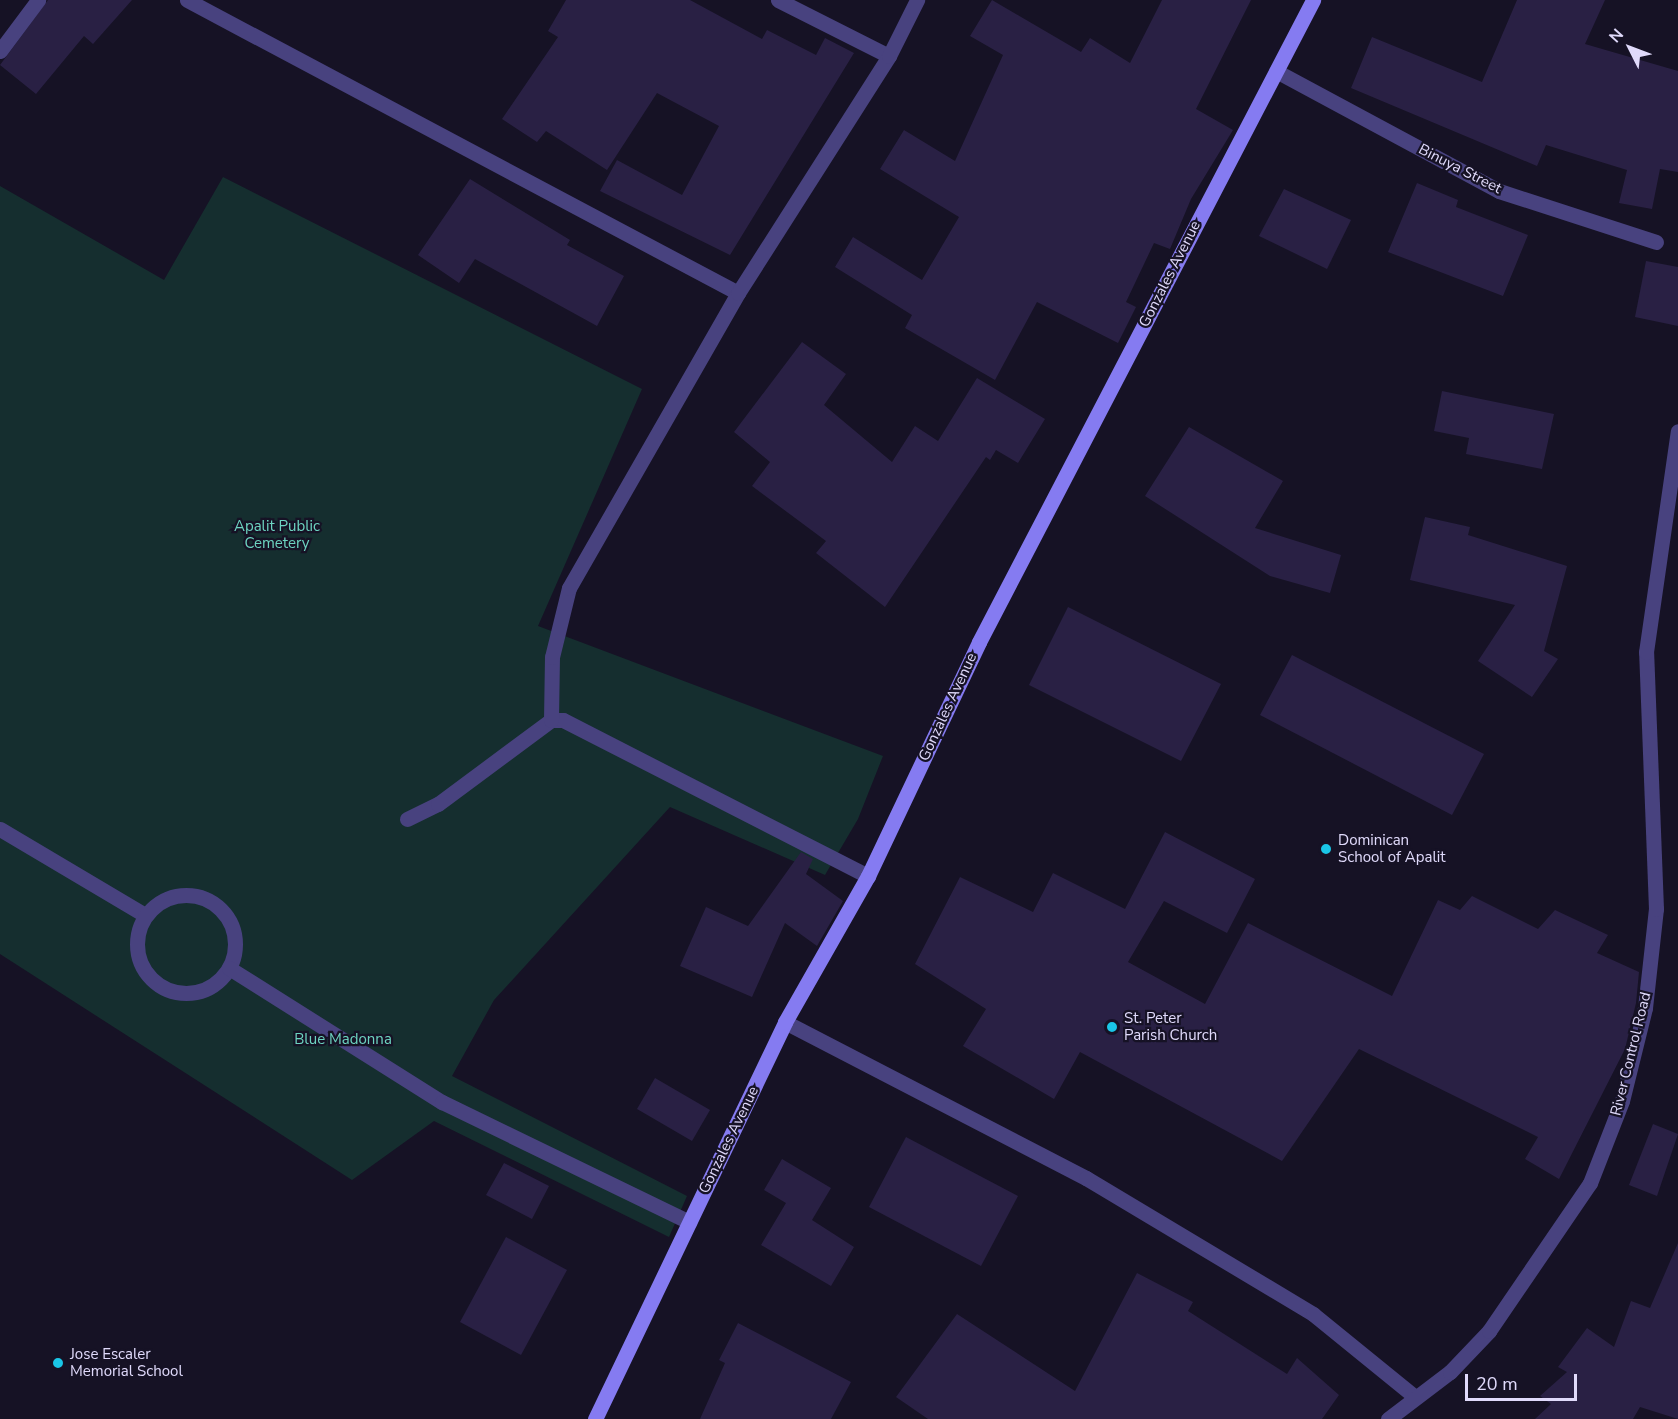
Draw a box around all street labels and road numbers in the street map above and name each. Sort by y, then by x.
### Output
street label: Binuya Street [1415,140,1505,198]
street label: Gonzales Avenue [1135,218,1205,330]
street label: Gonzales Avenue [915,650,981,764]
street label: River Control Road [1607,990,1655,1118]
street label: Gonzales Avenue [695,1083,763,1197]

